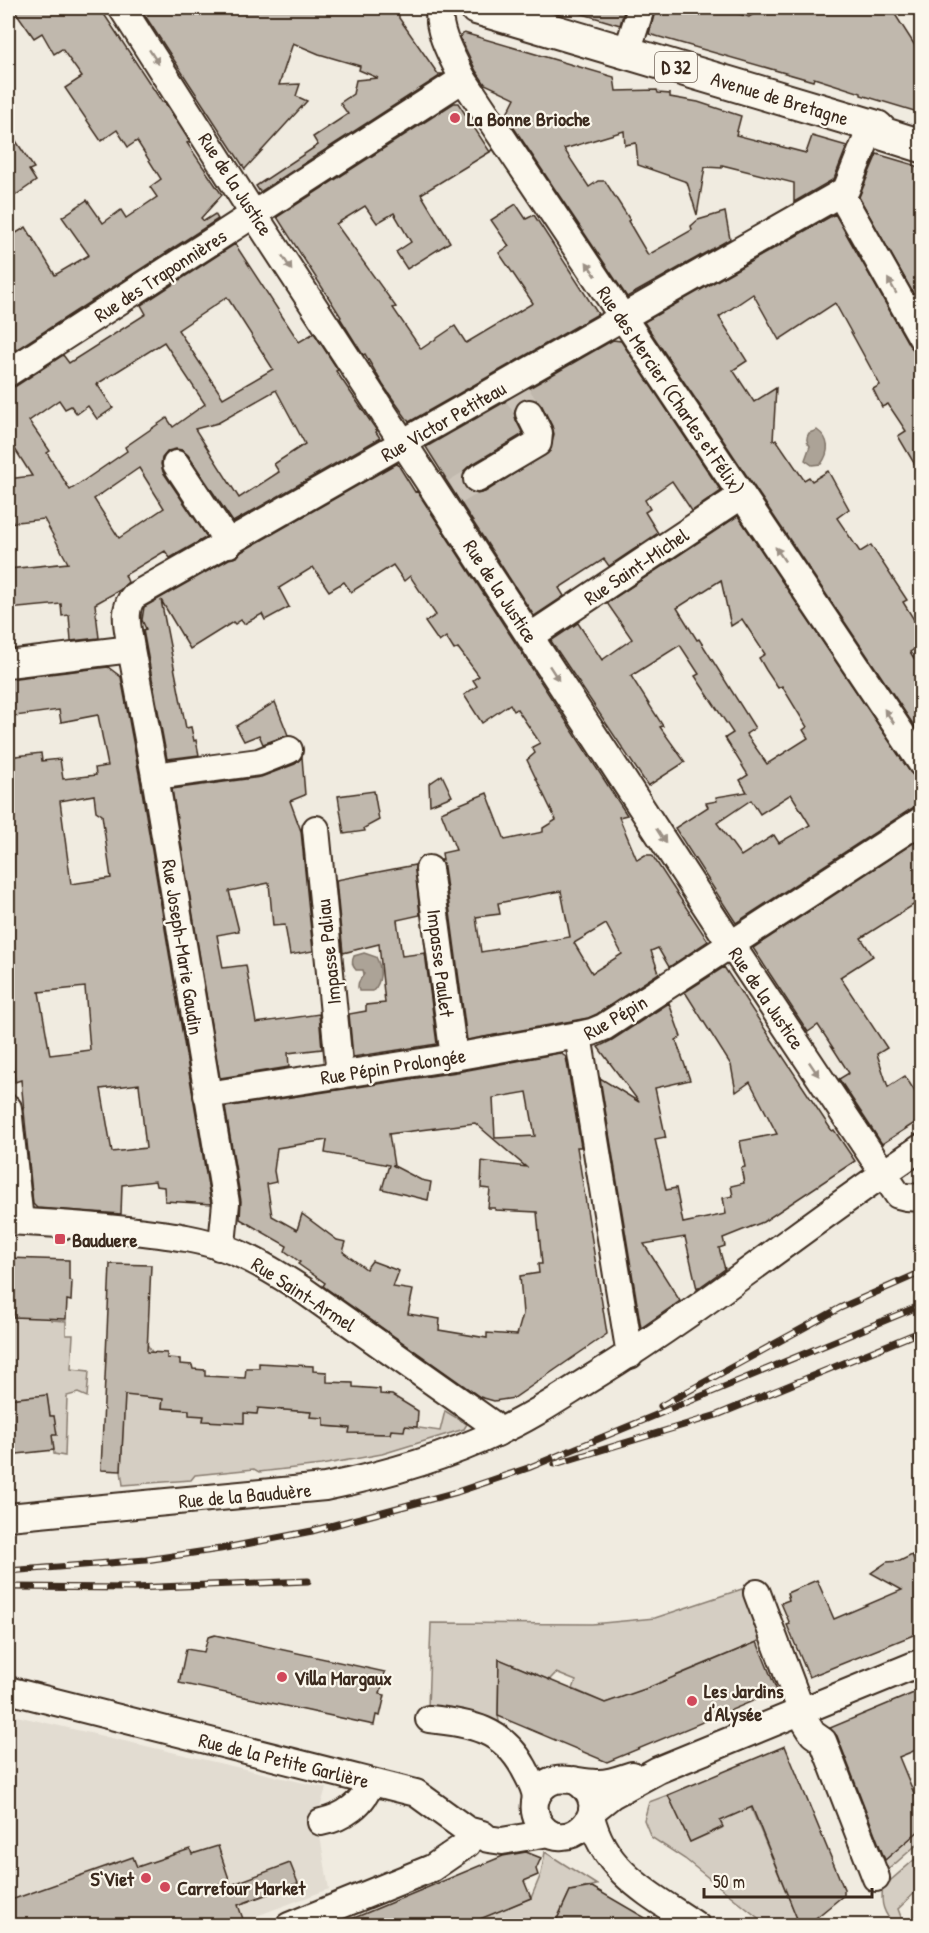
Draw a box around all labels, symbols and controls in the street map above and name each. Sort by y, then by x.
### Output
one-way arrow [148,49,159,65]
road number: D 32 [655,52,697,82]
street label: Avenue de Bretagne [708,64,852,132]
place label: La Bonne Brioche [467,105,590,132]
marker: La Bonne Brioche [448,111,462,125]
street label: Rue de la Justice [193,127,279,241]
street label: Rue des Traponnières [88,222,232,328]
one-way arrow [281,255,293,271]
one-way arrow [585,261,596,278]
one-way arrow [888,278,898,295]
street label: Rue des Mercier (Charles et Félix) [591,281,751,499]
street label: Rue Victor Petiteau [376,374,510,468]
street label: Rue Saint-Michel [578,521,694,611]
street label: Rue de la Justice [458,534,544,648]
one-way arrow [775,546,786,562]
one-way arrow [549,664,560,681]
one-way arrow [884,708,895,724]
one-way arrow [655,828,666,844]
street label: Rue Joseph-Marie Gaudin [156,857,210,1037]
street label: Impasse Paliau [309,898,347,1006]
street label: Impasse Paulet [421,908,461,1019]
street label: Rue de la Justice [723,942,811,1054]
street label: Rue Pépin [578,988,652,1046]
street label: Rue Pépin Prolongée [319,1041,468,1091]
one-way arrow [808,1061,819,1077]
place label: Bauduere [72,1226,137,1253]
marker: Bauduere [53,1232,67,1246]
street label: Rue Saint-Armel [247,1250,362,1338]
street label: Rue de la Bauduère [177,1476,313,1514]
place label: Villa Margaux [294,1664,392,1692]
marker: Villa Margaux [275,1670,289,1684]
place label: Les Jardins d'Alysée [704,1677,784,1728]
marker: Les Jardins d'Alysée [685,1694,699,1708]
street label: Rue de la Petite Garlière [196,1726,372,1794]
scale bar [704,1861,872,1899]
place label: S‘Viet [90,1865,135,1892]
text: 50 m [713,1869,745,1894]
marker: S‘Viet [139,1871,153,1885]
place label: Carrefour Market [177,1874,306,1901]
marker: Carrefour Market [158,1880,172,1894]

